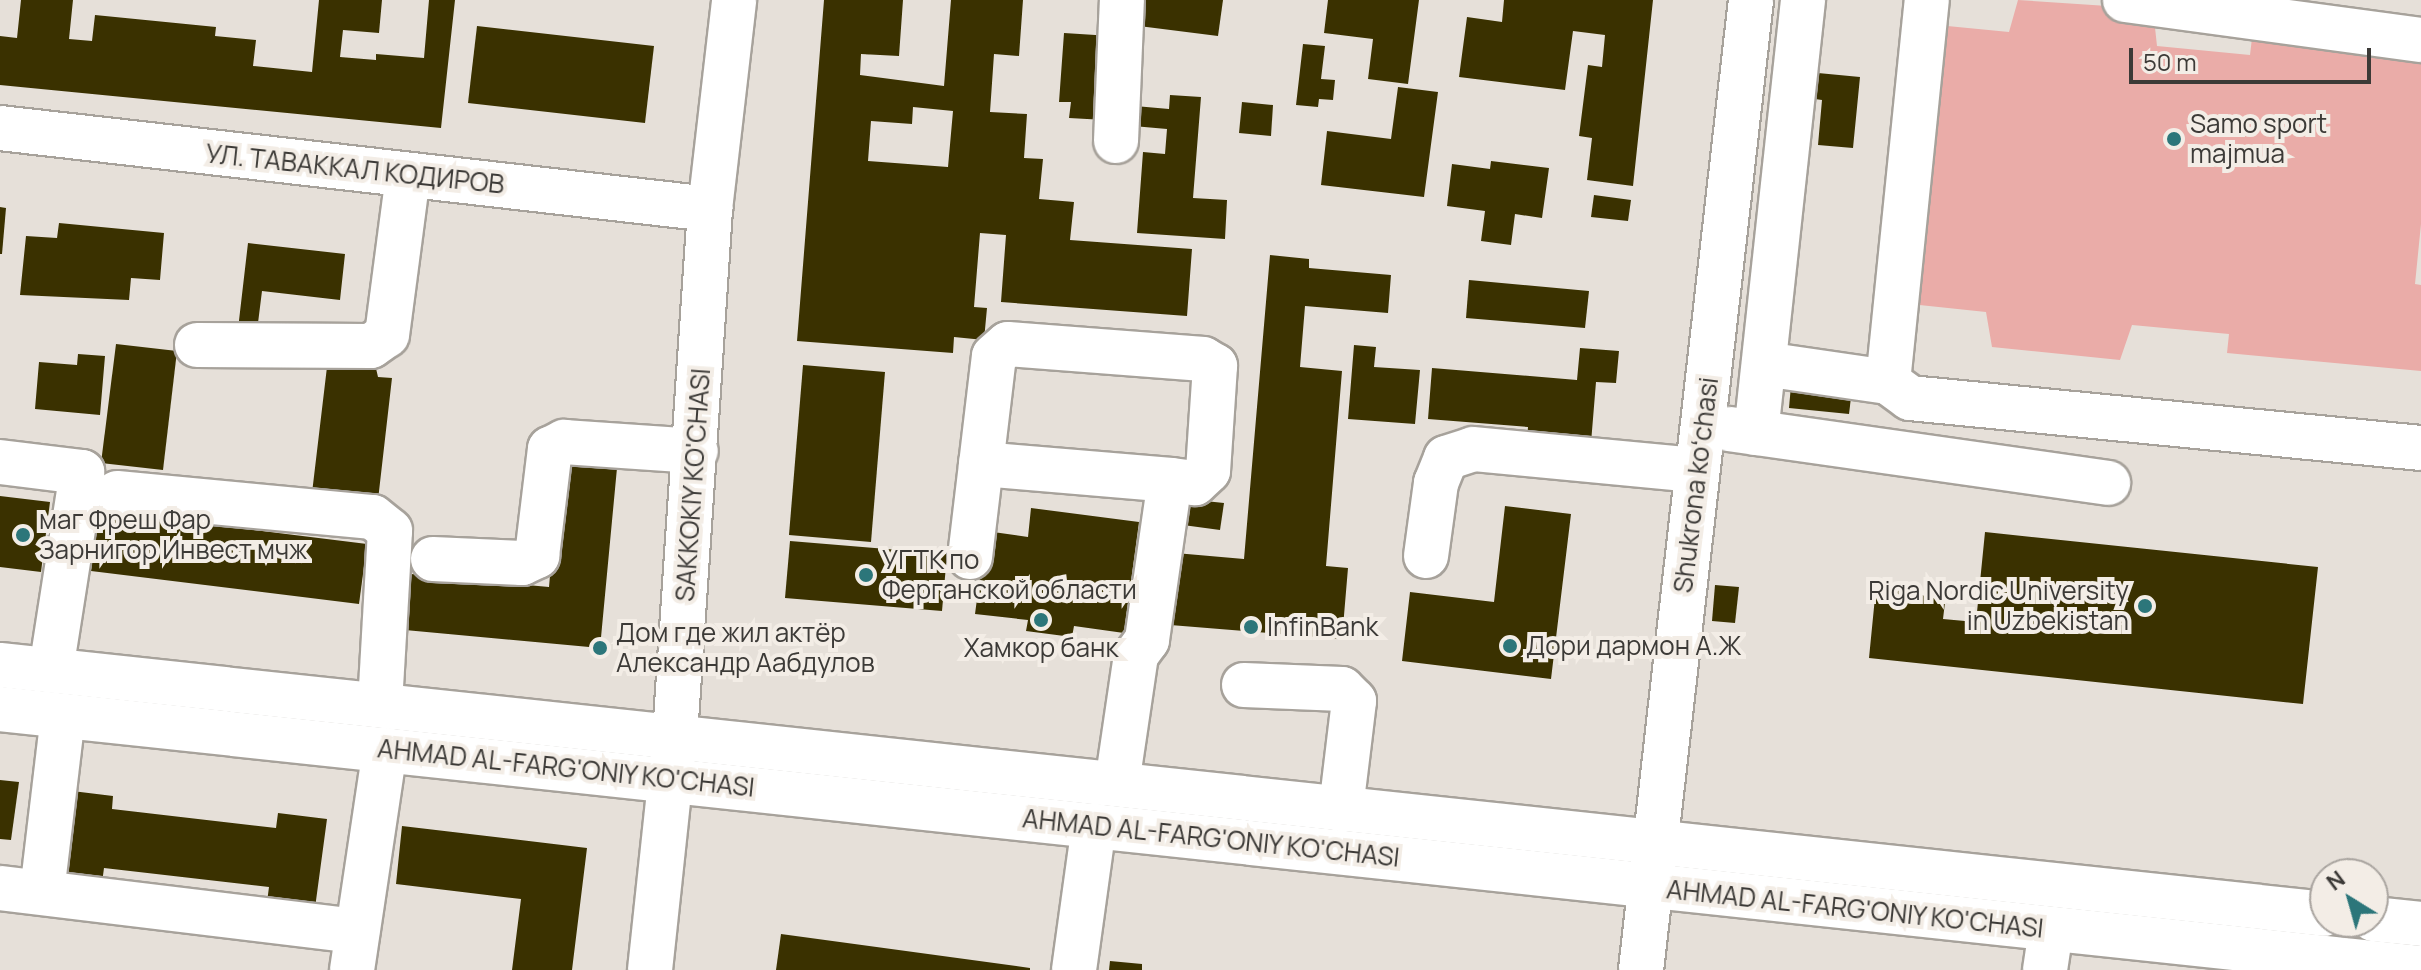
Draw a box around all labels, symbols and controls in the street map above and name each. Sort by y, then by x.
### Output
scale bar [2133,32,2375,82]
text: 50 m [2143,45,2197,78]
place label: Samo sport majmua [2190,108,2327,170]
marker: Samo sport majmua [2165,130,2183,148]
street label: УЛ. ТАВАККАЛ КОДИРОВ [204,138,506,200]
street label: SAKKOKIY KO'CHASI [669,367,717,603]
street label: Shukrona koʻchasi [1667,375,1725,595]
place label: маг Фреш Фар Зарнигор Инвест мчж [39,504,307,566]
marker: маг Фреш Фар Зарнигор Инвест мчж [14,526,32,544]
place label: УГТК по Ферганской области [882,544,1137,606]
marker: УГТК по Ферганской области [857,566,875,584]
place label: Riga Nordic University in Uzbekistan [1868,575,2129,636]
marker: Riga Nordic University in Uzbekistan [2136,597,2154,615]
marker: Хамкор банк [1032,611,1050,629]
place label: InfinBank [1267,611,1378,643]
place label: Дом где жил актёр Александр Аабдулов [616,617,875,678]
marker: InfinBank [1242,618,1260,636]
place label: Дори дармон А.Ж [1526,630,1741,662]
place label: Хамкор банк [964,632,1118,664]
marker: Дори дармон А.Ж [1501,637,1519,655]
marker: Дом где жил актёр Александр Аабдулов [591,639,609,657]
street label: AHMAD AL-FARG'ONIY KO'CHASI [375,733,757,803]
street label: AHMAD AL-FARG'ONIY KO'CHASI [1020,803,1402,873]
north arrow [2309,858,2389,938]
text: N [2320,864,2351,897]
street label: AHMAD AL-FARG'ONIY KO'CHASI [1664,874,2046,944]

